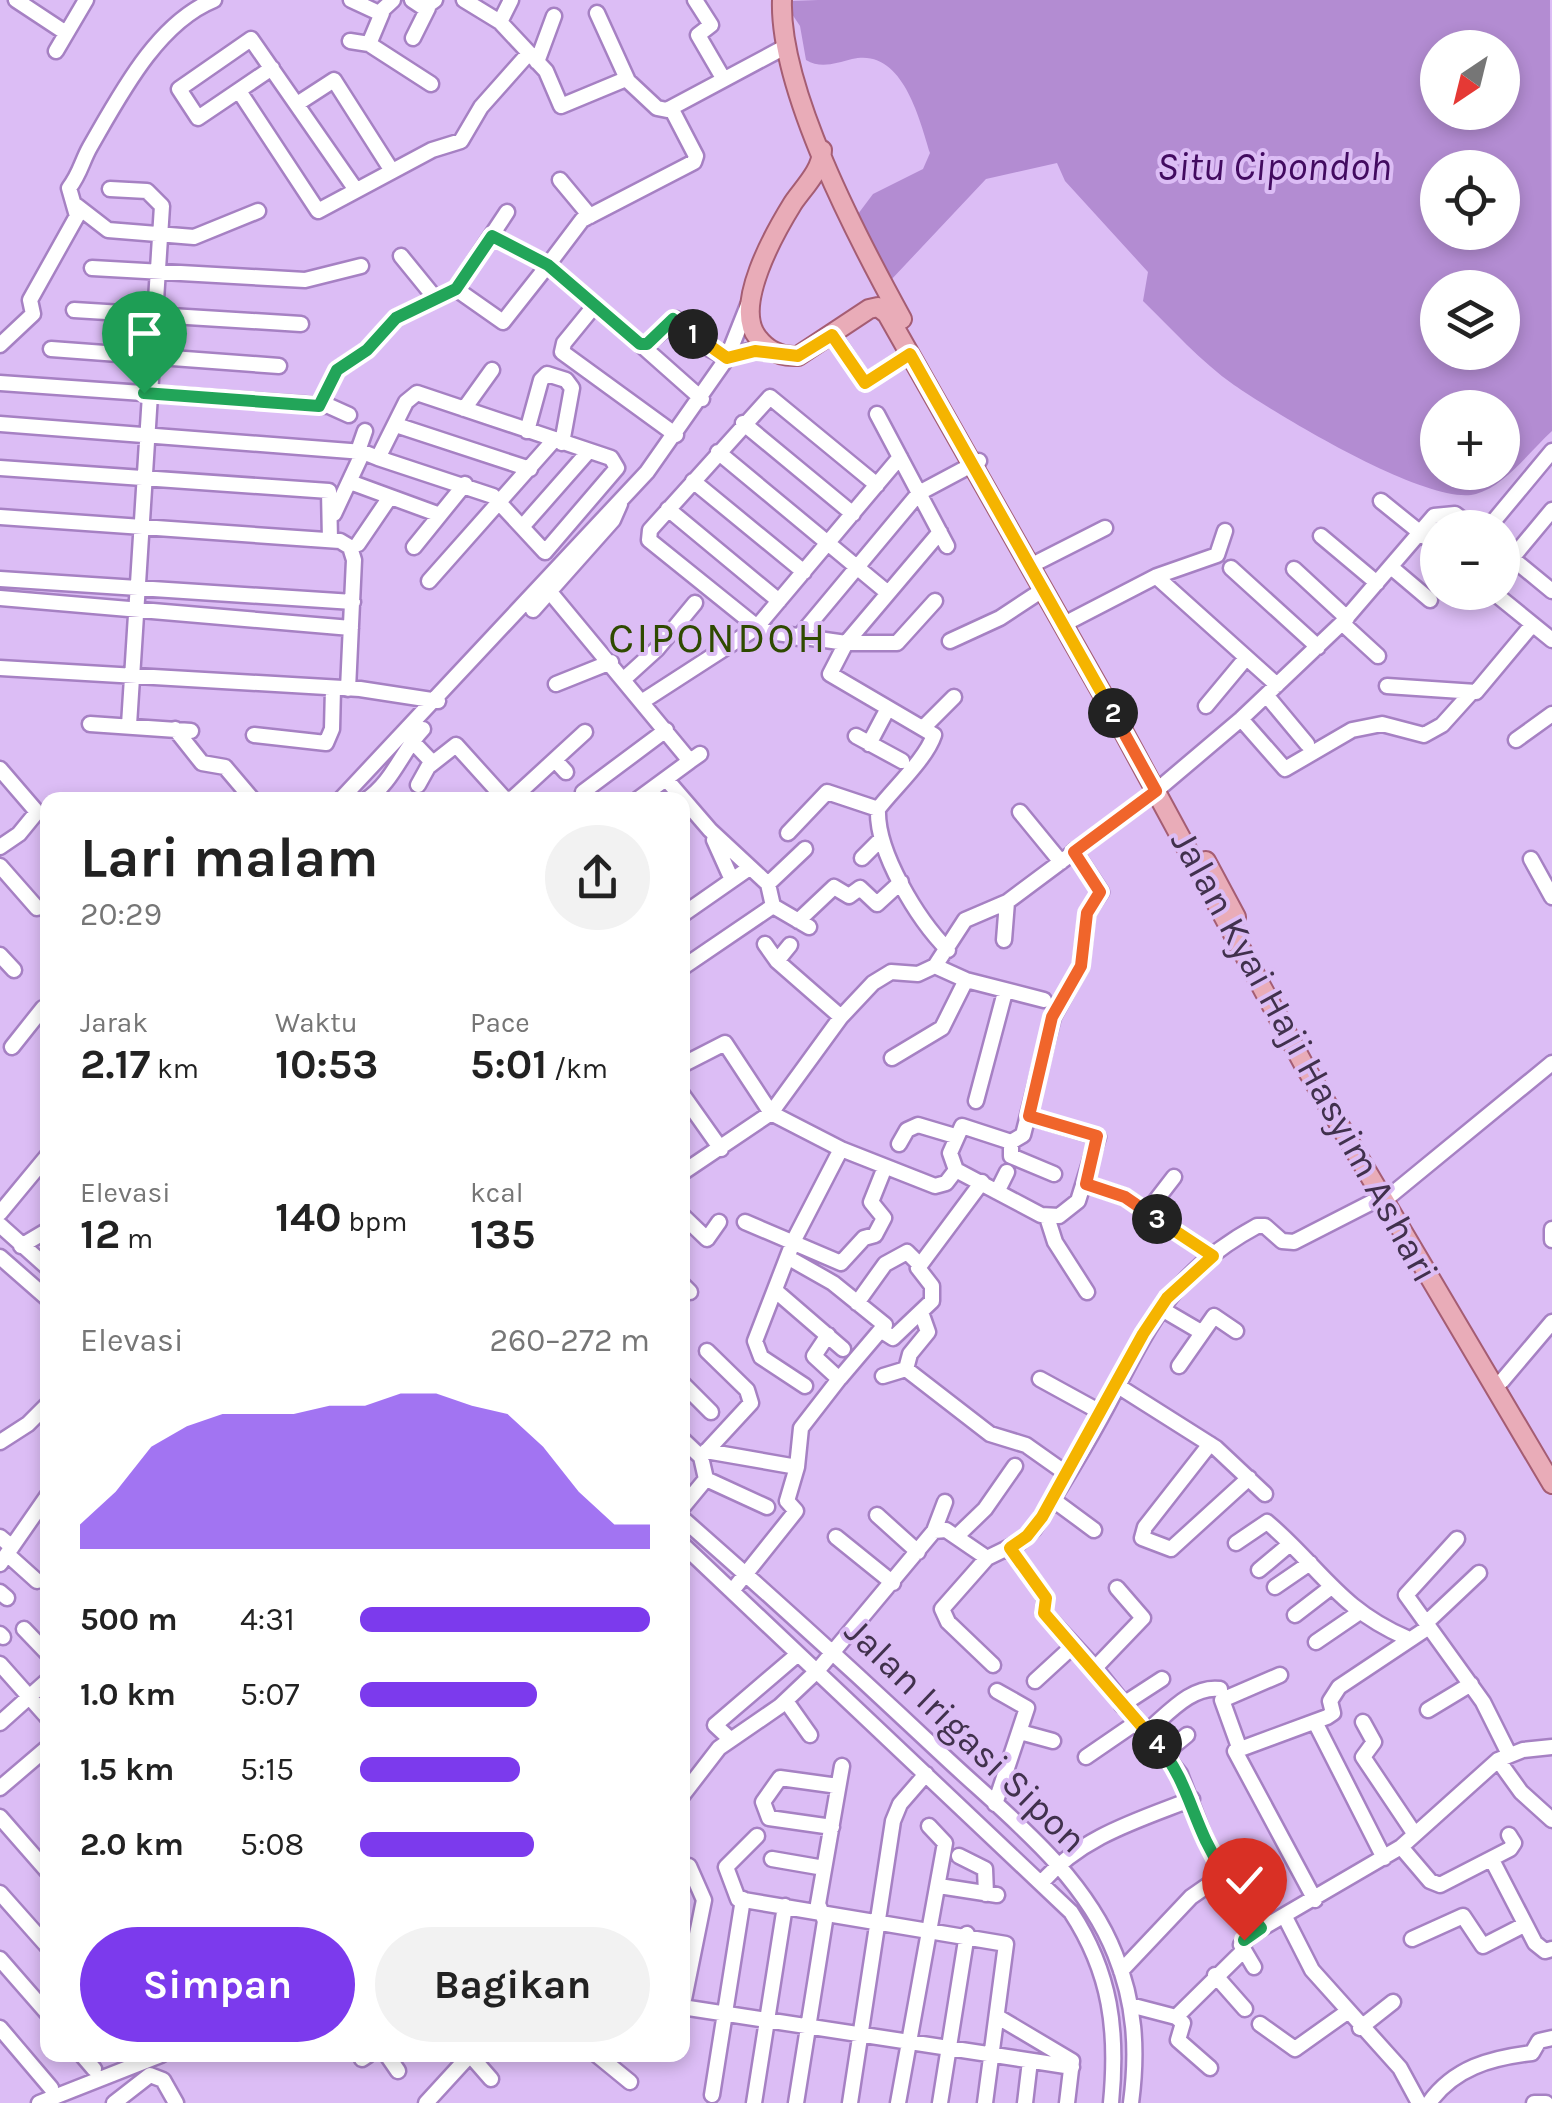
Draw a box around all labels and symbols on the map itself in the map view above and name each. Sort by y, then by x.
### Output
north arrow [1420,30,1520,130]
water label: Situ Cipondoh [1157,143,1391,190]
pin [102,291,187,394]
pin: 1 [668,309,718,359]
district label: CIPONDOH [608,613,828,663]
pin: 2 [1088,688,1138,738]
street label: Jalan Kyai Haji Hasyim Ashari [1161,822,1448,1290]
pin: 3 [1132,1194,1182,1244]
street label: Jalan Irigasi Sipon [836,1609,1096,1862]
pin: 4 [1132,1719,1182,1769]
pin [1202,1838,1287,1941]

